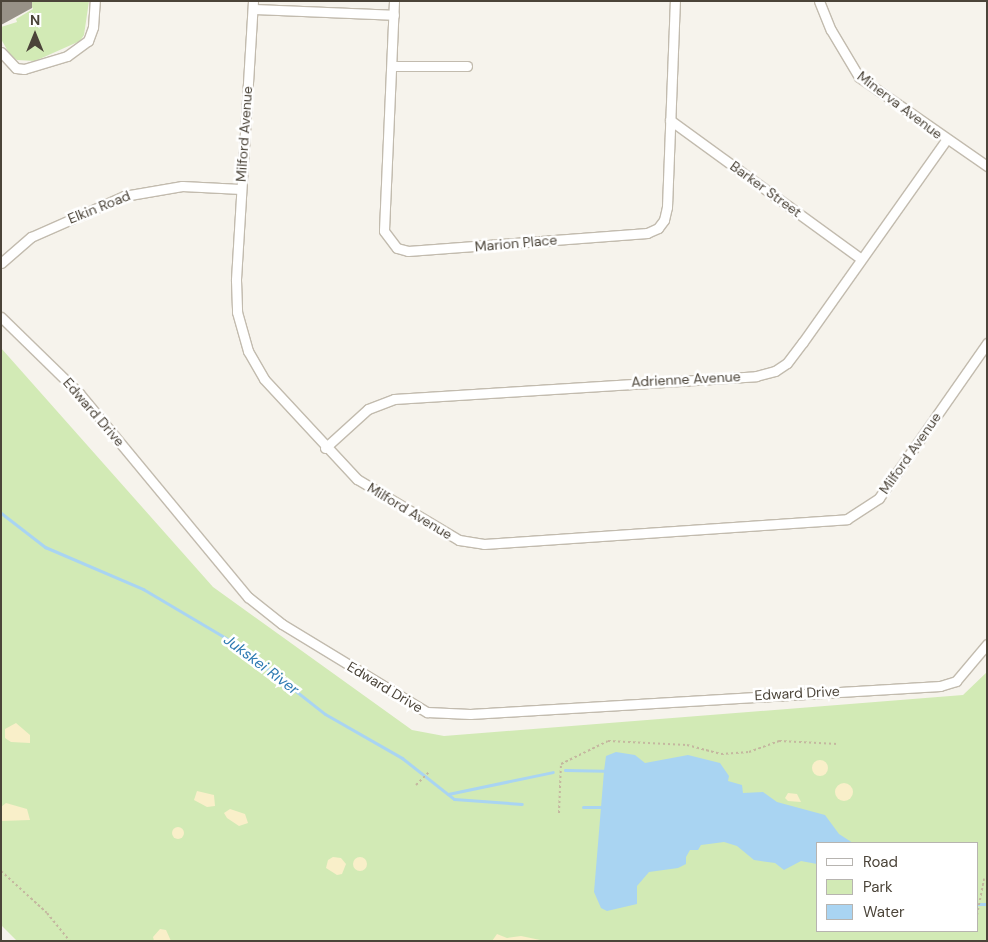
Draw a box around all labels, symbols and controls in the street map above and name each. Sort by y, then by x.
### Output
north arrow [10,10,60,60]
text: N [30,11,40,29]
street label: Minerva Avenue [854,68,946,142]
street label: Milford Avenue [232,86,256,182]
street label: Barker Street [727,157,805,221]
street label: Elkin Road [65,187,133,227]
street label: Marion Place [474,231,558,255]
street label: Adrienne Avenue [631,368,741,390]
street label: Edward Drive [60,374,128,450]
street label: Milford Avenue [876,409,944,497]
street label: Milford Avenue [365,479,455,543]
water label: Jukskei River [220,631,302,699]
street label: Edward Drive [344,658,426,716]
street label: Edward Drive [754,682,840,704]
legend [816,842,978,932]
text: Road [863,852,898,872]
text: Park [863,877,893,897]
text: Water [863,902,904,922]

